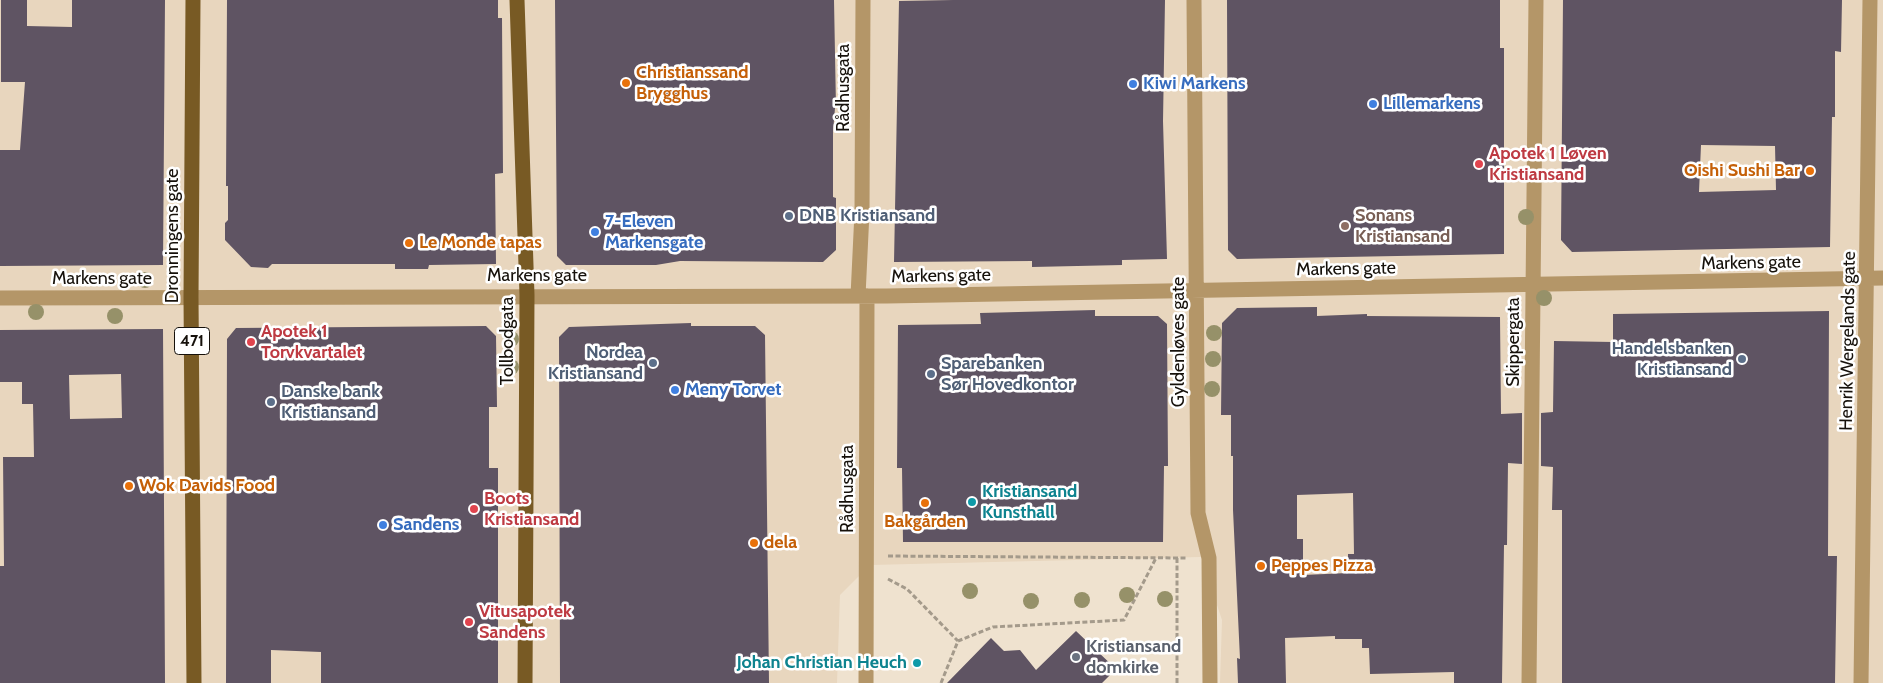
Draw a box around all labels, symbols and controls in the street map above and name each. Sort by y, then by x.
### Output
street label: Rådhusgata [833,44,855,132]
place label: Christianssand Brygghus [636,62,749,104]
place label: Kiwi Markens [1143,73,1246,95]
marker: Christianssand Brygghus [620,77,632,89]
marker: Kiwi Markens [1127,78,1139,90]
place label: Lillemarkens [1383,93,1481,115]
marker: Lillemarkens [1367,98,1379,110]
place label: Apotek 1 Løven Kristiansand [1489,143,1607,186]
marker: Apotek 1 Løven Kristiansand [1473,158,1485,170]
place label: Oishi Sushi Bar [1684,160,1800,182]
marker: Oishi Sushi Bar [1804,165,1816,177]
street label: Dronningens gate [162,169,184,303]
place label: DNB Kristiansand [799,205,935,227]
place label: Sonans Kristiansand [1355,205,1450,248]
marker: DNB Kristiansand [783,210,795,222]
place label: 7-Eleven Markensgate [605,211,703,253]
marker: Sonans Kristiansand [1339,220,1351,232]
marker: 7-Eleven Markensgate [589,226,601,238]
place label: Le Monde tapas [419,232,542,254]
marker: Le Monde tapas [403,237,415,249]
street label: Markens gate [1701,251,1801,275]
street label: Henrik Wergelands gate [1836,251,1860,431]
street label: Markens gate [1296,257,1396,281]
street label: Markens gate [891,264,991,288]
street label: Markens gate [487,265,587,287]
street label: Markens gate [52,268,152,290]
street label: Gyldenløves gate [1168,277,1190,407]
street label: Tollbodgata [497,297,519,385]
street label: Skippergata [1503,297,1525,387]
place label: Apotek 1 Torvkvartalet [261,321,363,364]
road number: 471 [174,328,210,354]
marker: Apotek 1 Torvkvartalet [245,336,257,348]
place label: Handelsbanken Kristiansand [1612,338,1732,380]
place label: Nordea Kristiansand [548,342,643,384]
place label: Sparebanken Sør Hovedkontor [941,353,1074,396]
marker: Handelsbanken Kristiansand [1736,353,1748,365]
marker: Nordea Kristiansand [647,357,659,369]
marker: Sparebanken Sør Hovedkontor [925,368,937,380]
place label: Meny Torvet [685,379,781,401]
place label: Danske bank Kristiansand [281,381,380,424]
marker: Meny Torvet [669,384,681,396]
marker: Danske bank Kristiansand [265,396,277,408]
street label: Rådhusgata [837,445,859,533]
place label: Wok Davids Food [139,475,275,497]
marker: Wok Davids Food [123,480,135,492]
place label: Kristiansand Kunsthall [982,481,1077,524]
place label: Boots Kristiansand [484,488,579,530]
marker: Kristiansand Kunsthall [966,496,978,508]
marker: Bakgården [919,497,931,509]
marker: Boots Kristiansand [468,503,480,515]
place label: Bakgården [884,511,966,533]
place label: Sandens [393,514,459,536]
marker: Sandens [377,519,389,531]
place label: dela [764,532,797,554]
marker: dela [748,537,760,549]
place label: Peppes Pizza [1271,555,1373,577]
marker: Peppes Pizza [1255,560,1267,572]
place label: Vitusapotek Sandens [479,601,572,644]
marker: Vitusapotek Sandens [463,616,475,628]
place label: Kristiansand domkirke [1086,636,1181,679]
marker: Kristiansand domkirke [1070,651,1082,663]
place label: Johan Christian Heuch [737,652,907,674]
marker: Johan Christian Heuch [911,657,923,669]

